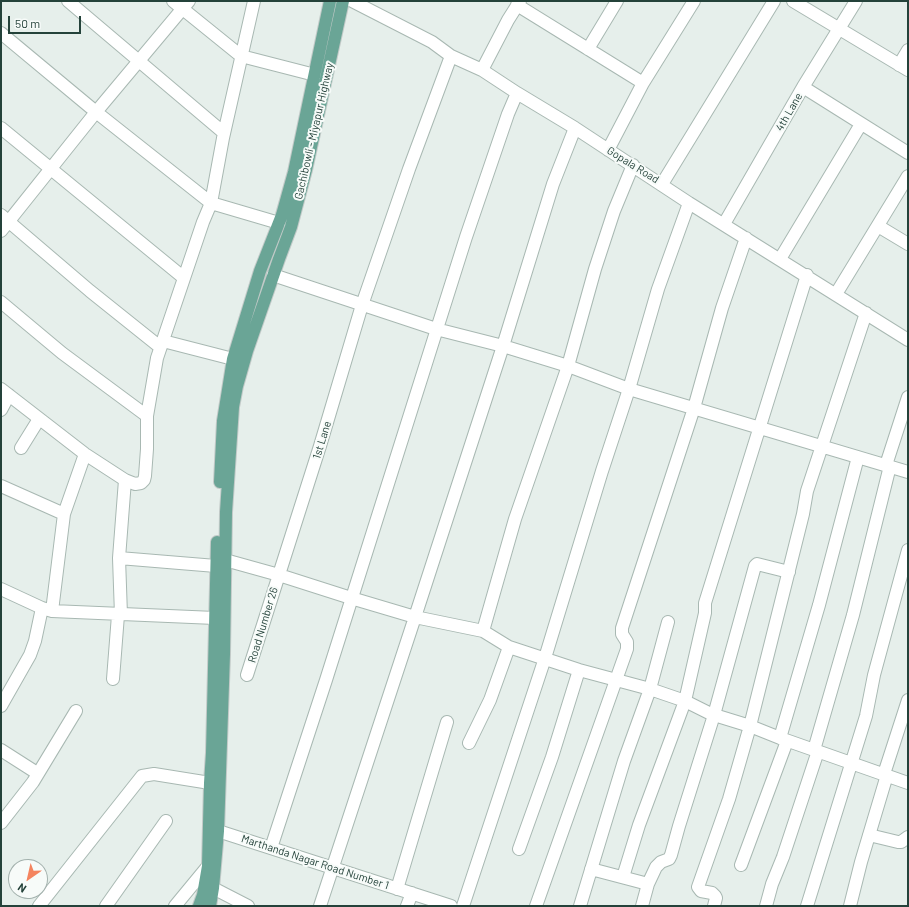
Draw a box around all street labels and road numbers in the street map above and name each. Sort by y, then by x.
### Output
street label: Gachibowli - Miyapur Highway [292,61,336,201]
street label: 4th Lane [773,91,805,133]
street label: Gopala Road [604,144,662,186]
street label: 1st Lane [310,419,334,461]
street label: Road Number 26 [245,586,281,664]
street label: Marthanda Nagar Road Number 1 [240,832,390,892]

